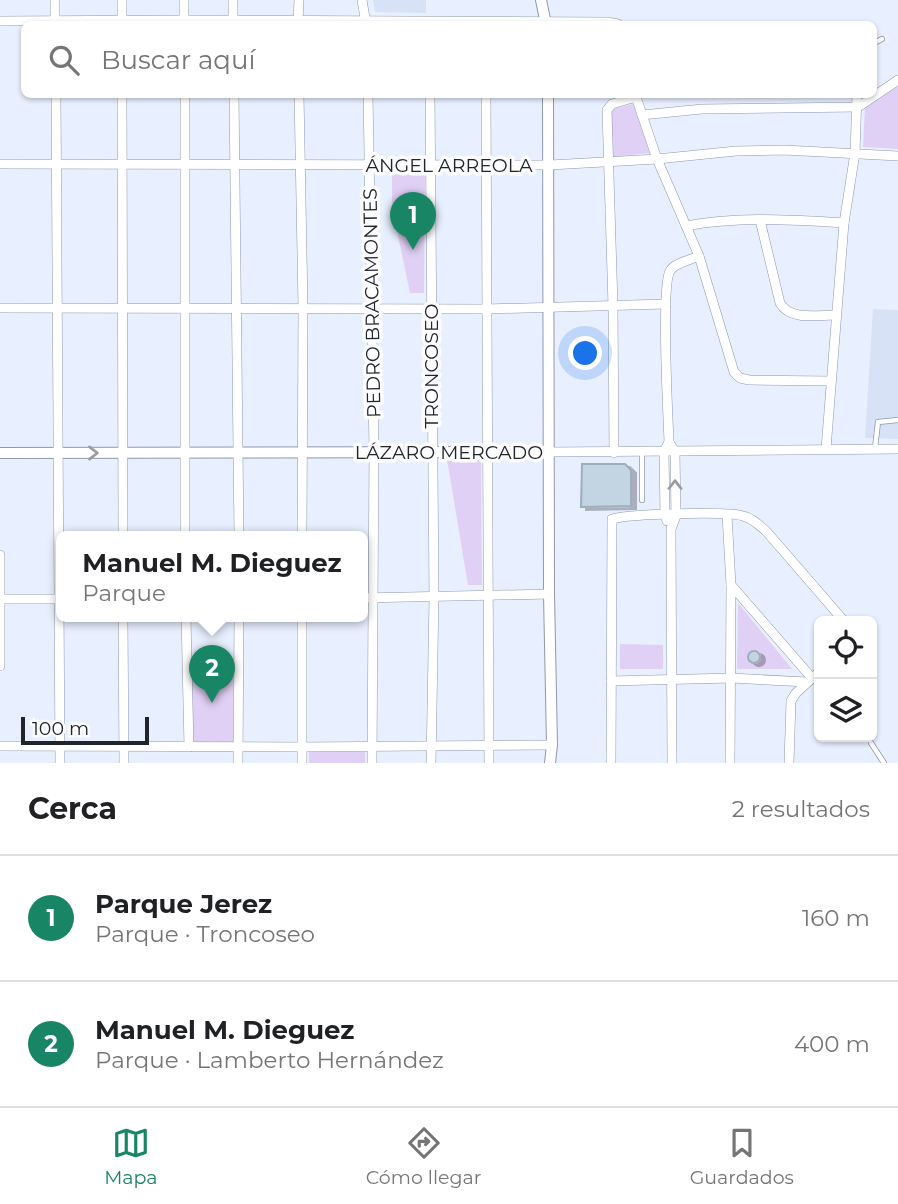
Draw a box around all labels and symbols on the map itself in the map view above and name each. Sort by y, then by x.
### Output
street label: ÁNGEL ARREOLA [365,154,533,177]
street label: PEDRO BRACAMONTES [358,188,386,418]
pin: 1 [390,192,436,250]
street label: TRONCOSEO [420,303,443,429]
your location [568,336,602,370]
street label: LÁZARO MERCADO [355,441,543,464]
one-way arrow [88,445,98,461]
one-way arrow [668,479,683,490]
pin: 2 [189,645,235,703]
scale bar [21,714,149,746]

